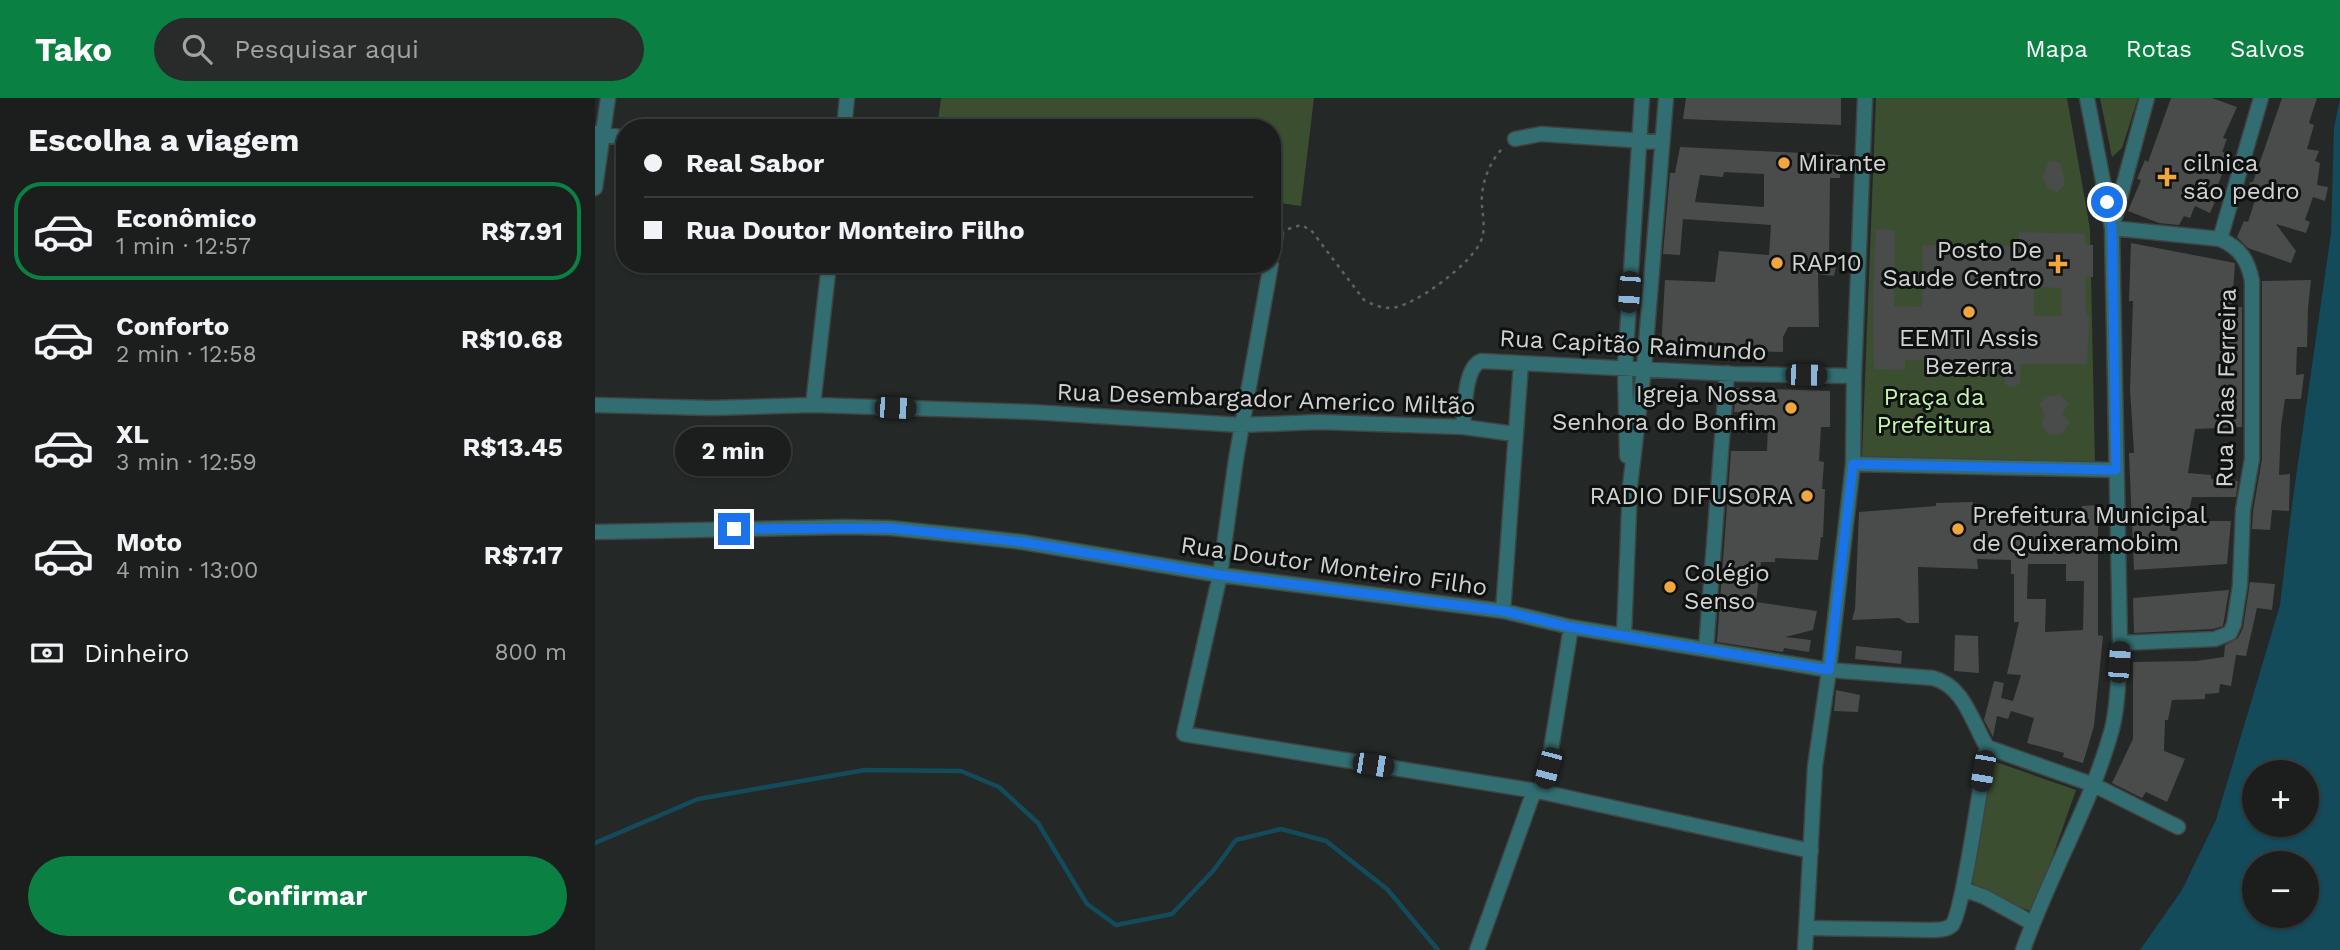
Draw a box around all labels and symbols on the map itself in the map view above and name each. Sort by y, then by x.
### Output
place label: Mirante [1798,149,1887,177]
place label: cilnica são pedro [2183,149,2300,205]
marker: Mirante [1776,155,1792,171]
marker: cilnica são pedro [2157,167,2177,187]
route start [2091,186,2123,218]
place label: Posto De Saude Centro [1883,236,2042,292]
place label: RAP10 [1791,249,1862,277]
marker: Posto De Saude Centro [2048,254,2068,274]
marker: RAP10 [1769,255,1785,271]
car [1618,270,1641,314]
street label: Rua Dias Ferreira [2210,288,2242,488]
marker: EEMTI Assis Bezerra [1961,304,1977,320]
street label: Rua Capitão Raimundo [1499,324,1767,366]
place label: EEMTI Assis Bezerra [1899,324,2039,380]
car [1785,364,1828,386]
street label: Rua Desembargador Americo Miltão [1056,378,1476,420]
place label: Igreja Nossa Senhora do Bonfim [1552,380,1777,436]
park label: Praça da Prefeitura [1876,383,1992,439]
car [874,397,917,419]
marker: Igreja Nossa Senhora do Bonfim [1783,400,1799,416]
callout: 2 min [676,428,792,476]
place label: RADIO DIFUSORA [1589,482,1793,510]
marker: RADIO DIFUSORA [1799,488,1815,504]
place label: Prefeitura Municipal de Quixeramobim [1972,501,2207,557]
route end [718,513,750,545]
marker: Prefeitura Municipal de Quixeramobim [1950,521,1966,537]
street label: Rua Doutor Monteiro Filho [1179,531,1489,601]
place label: Colégio Senso [1684,559,1770,615]
marker: Colégio Senso [1662,579,1678,595]
car [2108,640,2131,684]
car [1533,745,1564,791]
car [1970,748,1997,794]
car [1351,751,1396,779]

